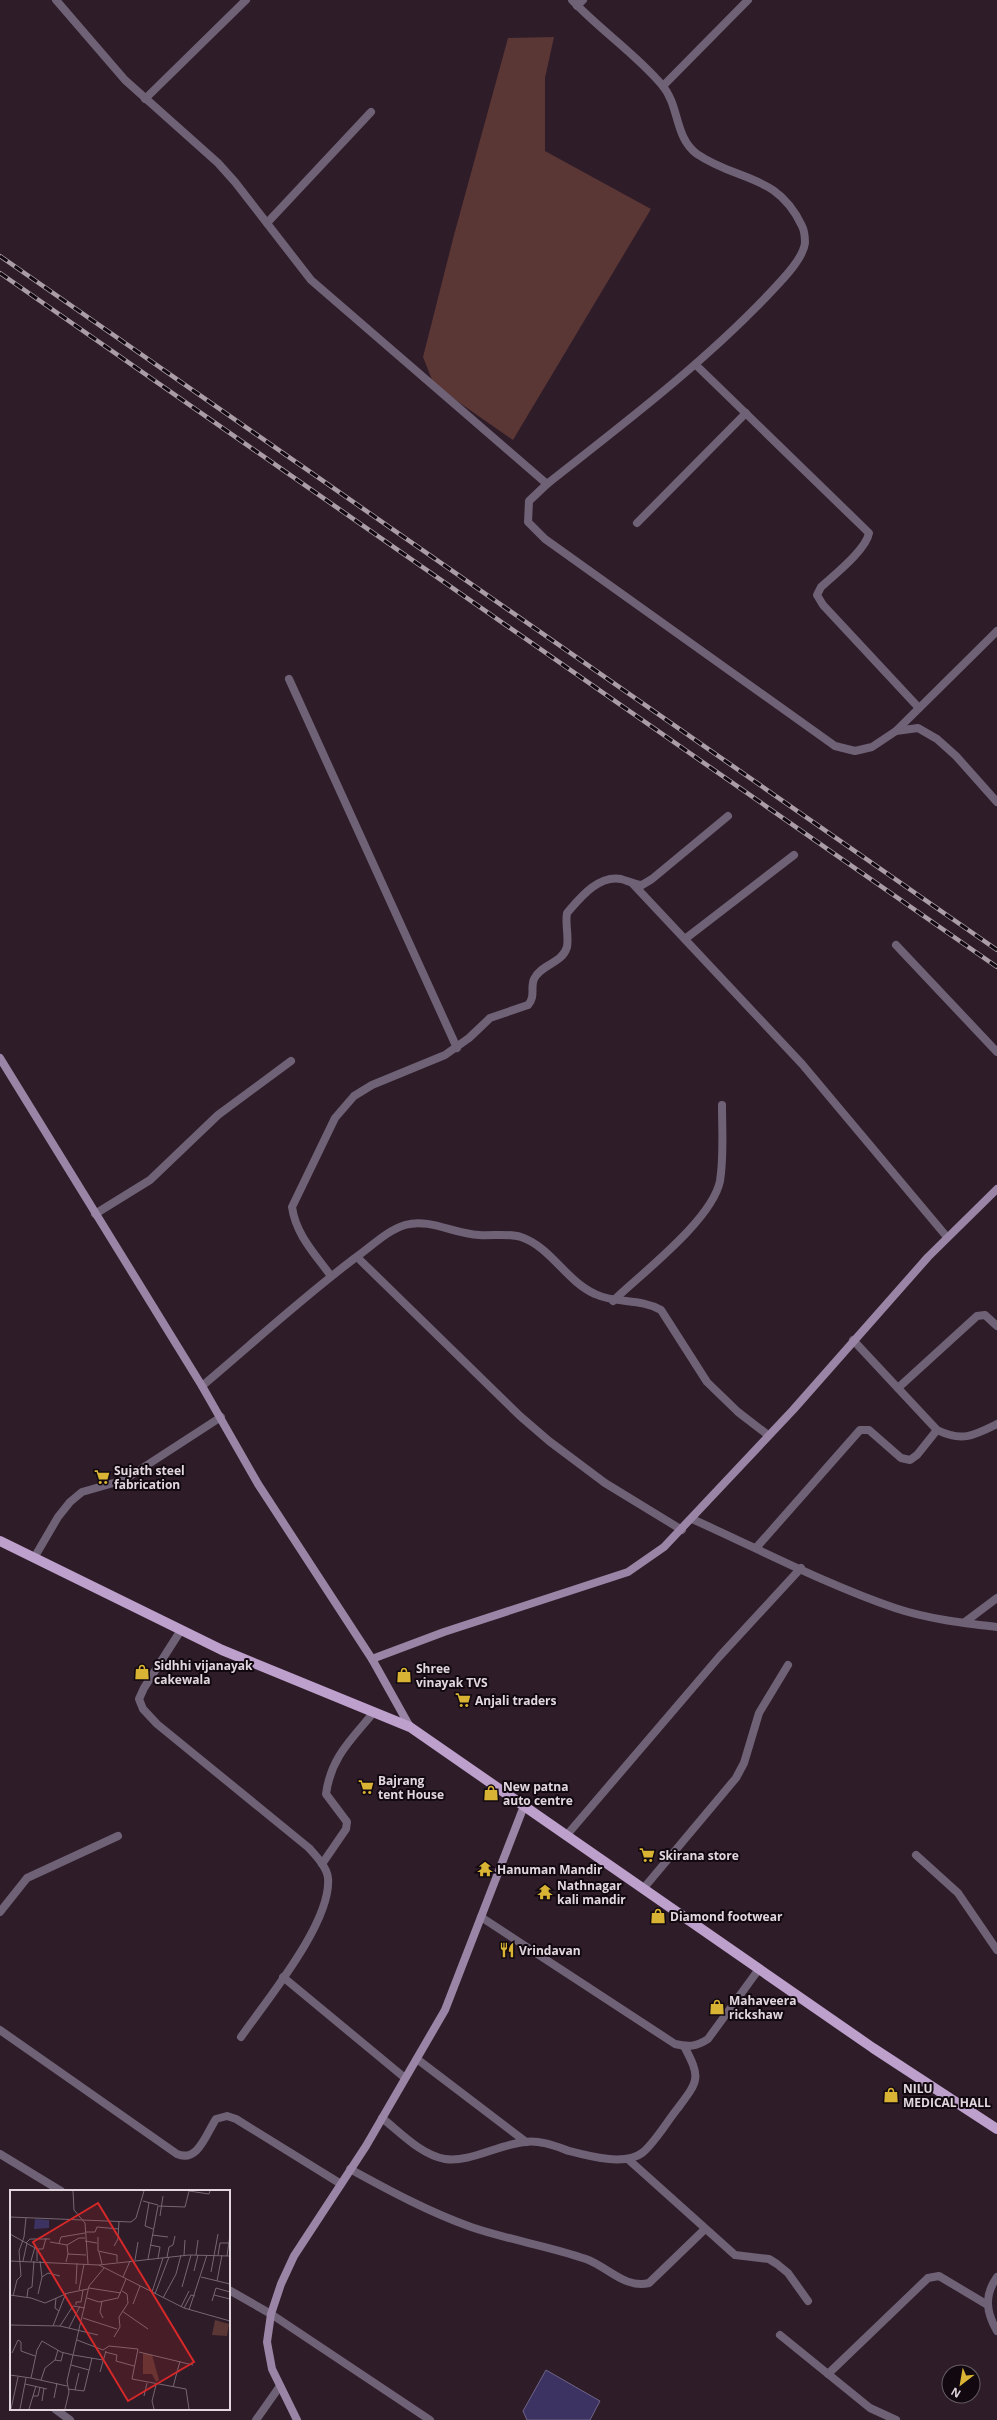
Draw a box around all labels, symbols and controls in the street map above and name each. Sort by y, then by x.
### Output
place label: Sujath steel fabrication [114,1462,185,1493]
supermarket icon: Sujath steel fabrication [93,1468,111,1486]
place label: Sidhhi vijanayak cakewala [154,1657,253,1688]
place label: Shree vinayak TVS [416,1660,488,1691]
shop icon: Sidhhi vijanayak cakewala [133,1663,151,1681]
shop icon: Shree vinayak TVS [395,1666,413,1684]
supermarket icon: Anjali traders [454,1691,472,1709]
place label: Anjali traders [475,1692,557,1709]
place label: Bajrang tent House [378,1772,444,1803]
supermarket icon: Bajrang tent House [357,1778,375,1796]
place label: New patna auto centre [503,1778,573,1809]
shop icon: New patna auto centre [482,1784,500,1802]
supermarket icon: Skirana store [638,1846,656,1864]
place label: Skirana store [659,1847,739,1864]
temple icon: Hanuman Mandir [476,1860,494,1878]
place label: Hanuman Mandir [497,1861,603,1878]
place label: Nathnagar kali mandir [557,1877,626,1908]
temple icon: Nathnagar kali mandir [536,1883,554,1901]
shop icon: Diamond footwear [649,1907,667,1925]
place label: Diamond footwear [670,1908,783,1925]
restaurant icon: Vrindavan [498,1941,516,1959]
place label: Vrindavan [519,1942,581,1959]
place label: Mahaveera rickshaw [729,1992,796,2023]
shop icon: Mahaveera rickshaw [708,1998,726,2016]
place label: NILU MEDICAL HALL [903,2080,991,2111]
shop icon: NILU MEDICAL HALL [882,2086,900,2104]
inset map [10,2190,230,2410]
north arrow [941,2364,981,2404]
text: N [948,2384,963,2402]

